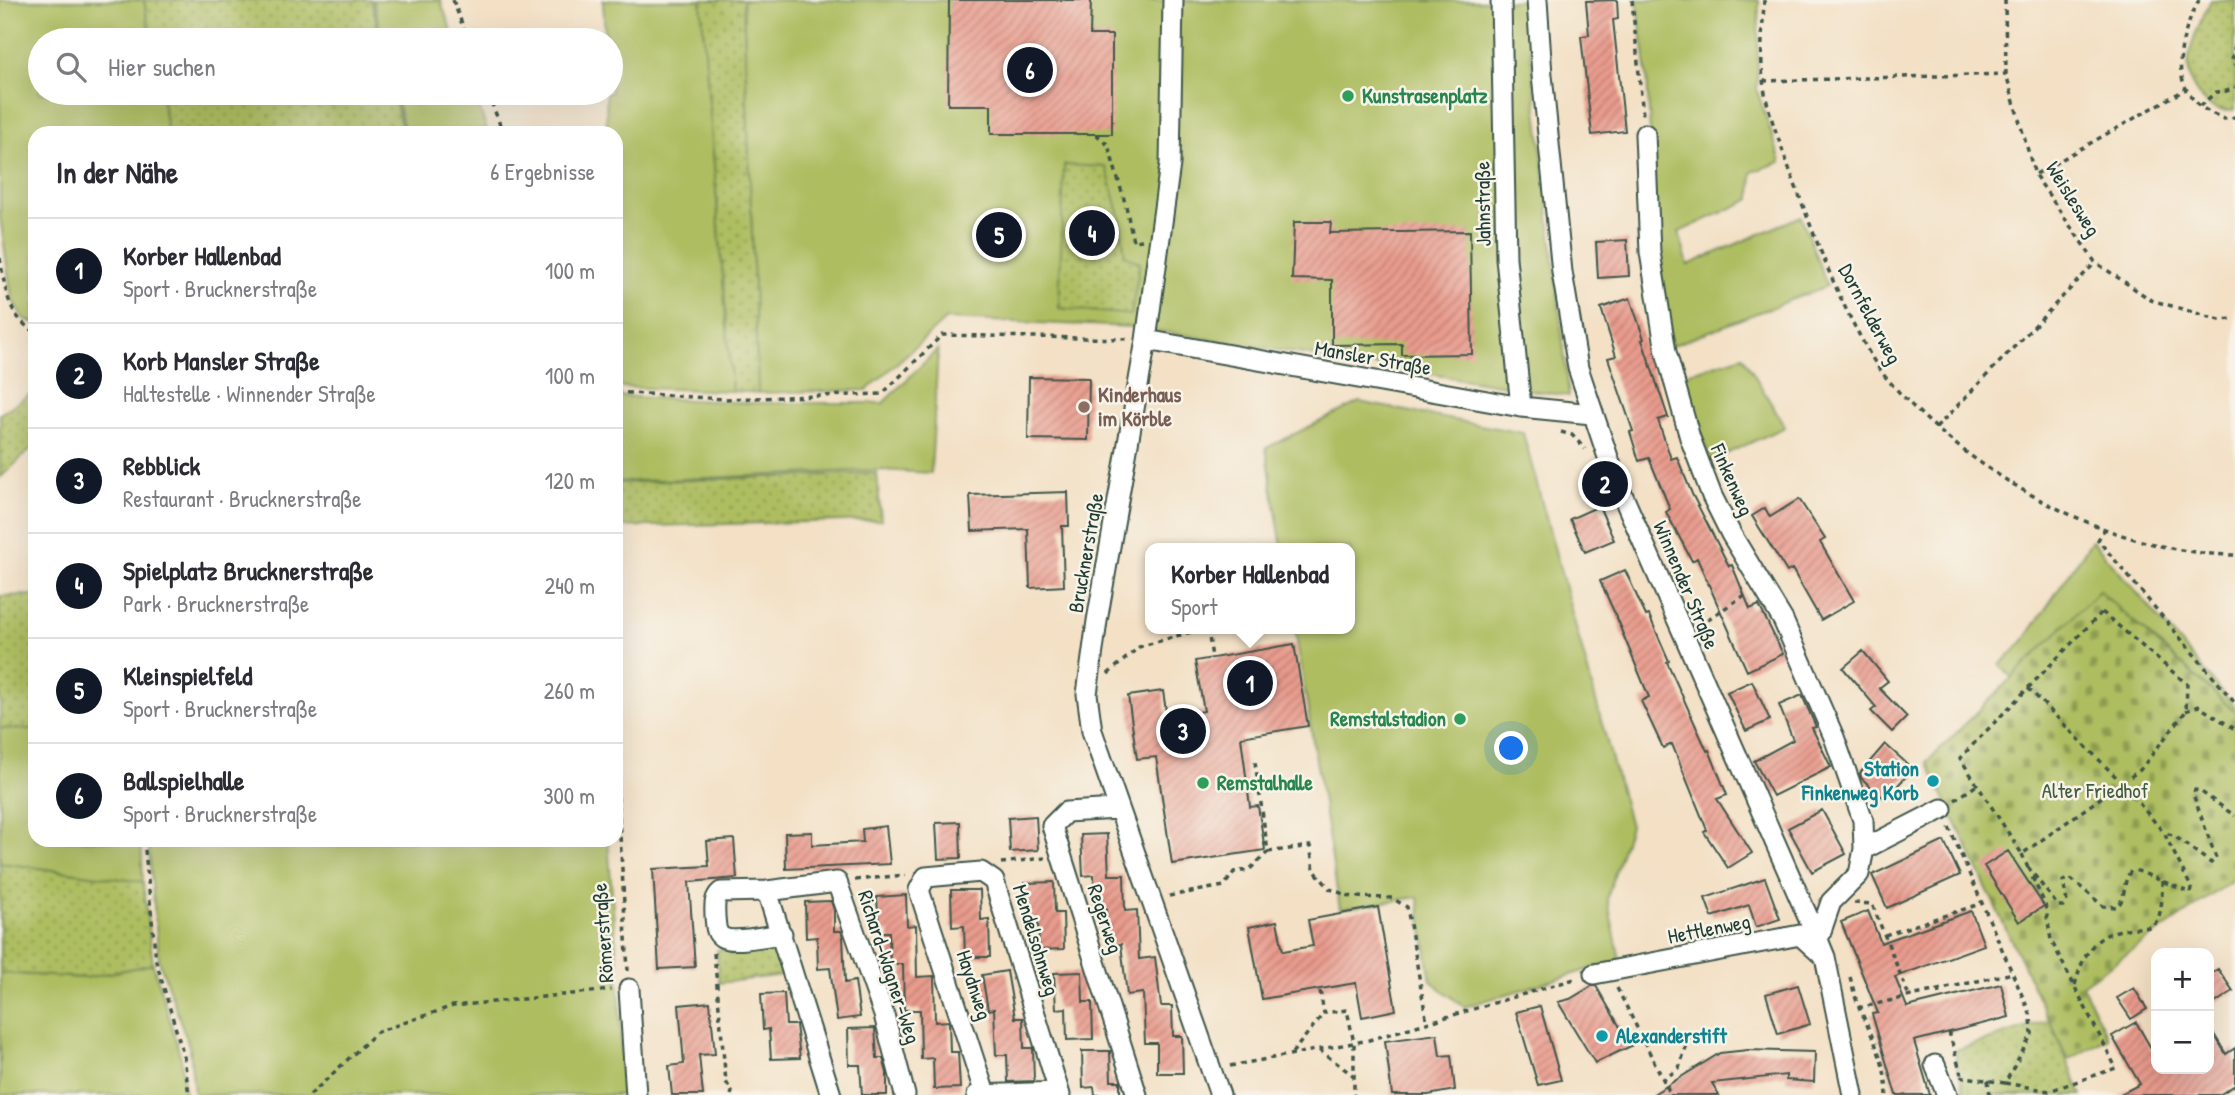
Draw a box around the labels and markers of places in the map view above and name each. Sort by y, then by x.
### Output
pin: 6 [1007,44,1053,96]
place label: Kunstrasenplatz [1362,81,1487,111]
marker: Kunstrasenplatz [1340,88,1356,104]
pin: 4 [1069,207,1115,259]
pin: 5 [976,209,1022,261]
place label: Kinderhaus im Körble [1098,380,1181,433]
marker: Kinderhaus im Körble [1076,399,1092,415]
pin: 2 [1582,458,1628,510]
pin: 1 [1227,657,1273,709]
place label: Remstalstadion [1330,704,1446,733]
pin: 3 [1160,705,1206,757]
marker: Remstalstadion [1452,711,1468,727]
place label: Station Finkenweg Korb [1801,754,1919,808]
place label: Remstalhalle [1217,768,1313,797]
marker: Station Finkenweg Korb [1925,773,1941,789]
marker: Remstalhalle [1195,775,1211,791]
place label: Alexanderstift [1616,1021,1728,1050]
marker: Alexanderstift [1594,1028,1610,1044]

